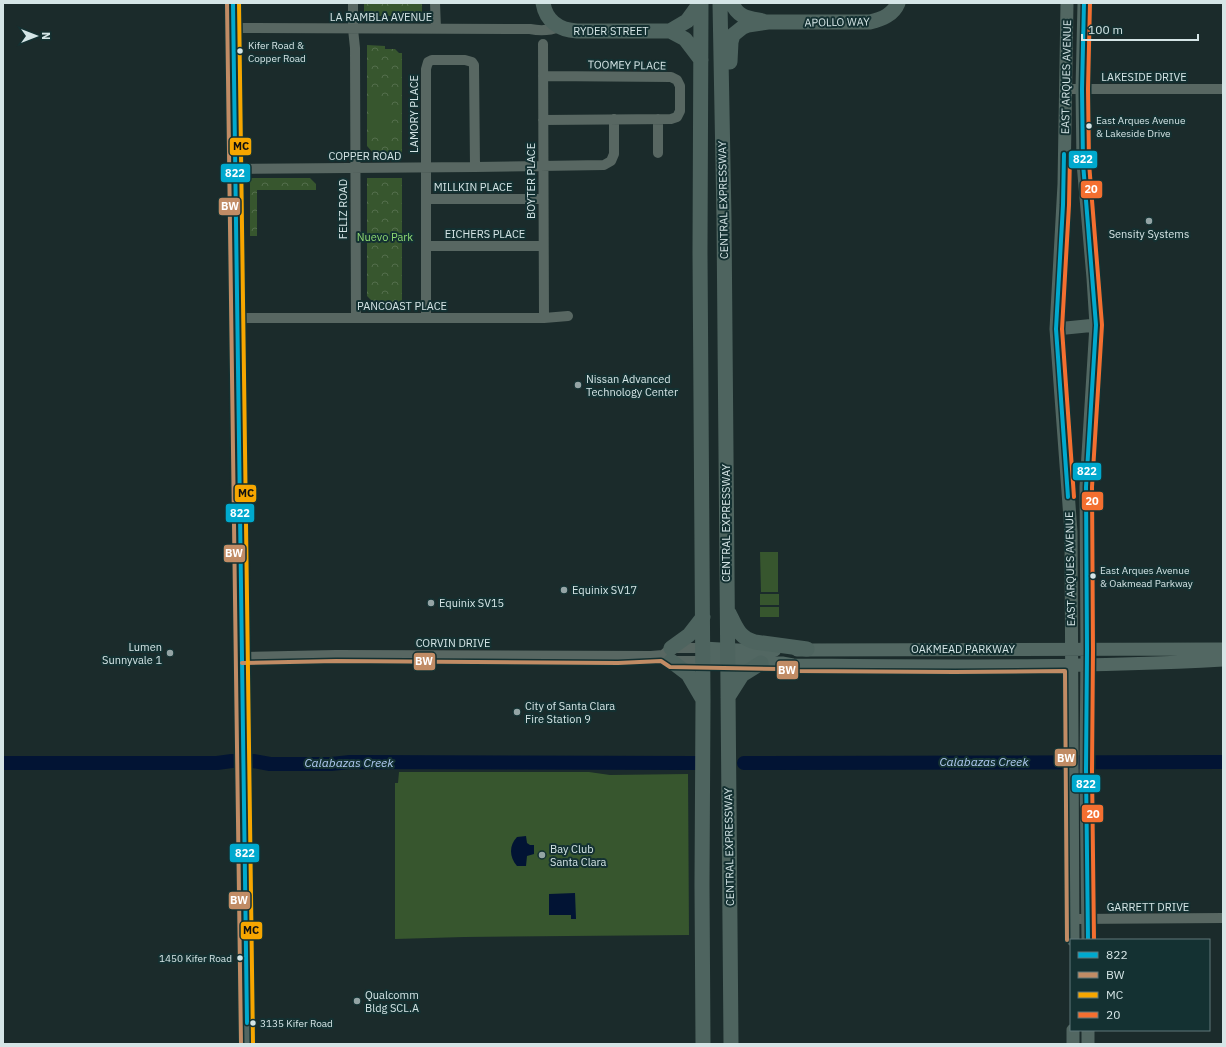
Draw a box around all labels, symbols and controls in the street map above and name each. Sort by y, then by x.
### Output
street label: LA RAMBLA AVENUE [330,10,432,24]
street label: APOLLO WAY [804,14,870,30]
north arrow [16,16,56,56]
scale bar [1082,16,1198,42]
street label: EAST ARQUES AVENUE [1058,20,1074,134]
text: 100 m [1088,22,1123,37]
street label: RYDER STREET [573,24,649,38]
text: N [39,32,53,40]
place label: Kifer Road & Copper Road [248,39,306,65]
marker: Kifer Road & Copper Road [235,46,245,56]
street label: TOOMEY PLACE [588,57,666,73]
street label: LAKESIDE DRIVE [1101,70,1187,84]
street label: LAMORY PLACE [407,75,421,153]
place label: East Arques Avenue & Lakeside Drive [1096,114,1186,140]
marker: East Arques Avenue & Lakeside Drive [1084,121,1094,131]
line badge: MC [229,137,252,156]
text: MC [233,139,249,153]
street label: CENTRAL EXPRESSWAY [715,140,731,259]
street label: BOYTER PLACE [524,143,538,219]
street label: COPPER ROAD [329,149,401,163]
line badge: 822 [1068,150,1098,169]
text: 822 [1073,152,1093,166]
line badge: 822 [220,163,251,183]
text: 822 [225,166,245,180]
street label: FELIZ ROAD [336,179,350,239]
street label: MILLKIN PLACE [434,180,512,194]
line badge: 20 [1080,180,1103,199]
text: 20 [1084,182,1098,196]
line badge: BW [218,197,241,216]
text: BW [221,199,239,213]
marker: Sensity Systems [1144,216,1154,226]
street label: EICHERS PLACE [445,227,525,241]
place label: Sensity Systems [1109,227,1189,241]
park label: Nuevo Park [357,230,413,244]
street label: PANCOAST PLACE [357,299,447,313]
place label: Nissan Advanced Technology Center [586,372,678,399]
marker: Nissan Advanced Technology Center [573,380,583,390]
line badge: 822 [1072,462,1102,481]
street label: CENTRAL EXPRESSWAY [719,463,733,582]
text: 822 [1077,464,1097,478]
line badge: MC [234,484,257,503]
text: MC [238,486,254,500]
line badge: 20 [1081,491,1104,511]
text: 20 [1085,494,1099,508]
line badge: 822 [225,503,255,523]
text: 822 [230,506,250,520]
street label: EAST ARQUES AVENUE [1062,512,1078,626]
line badge: BW [223,544,246,563]
text: BW [225,546,243,560]
place label: East Arques Avenue & Oakmead Parkway [1100,564,1193,590]
marker: East Arques Avenue & Oakmead Parkway [1088,571,1098,581]
place label: Equinix SV17 [572,583,637,597]
marker: Equinix SV17 [559,585,569,595]
place label: Equinix SV15 [439,596,504,610]
marker: Equinix SV15 [426,598,436,608]
street label: CORVIN DRIVE [416,636,490,650]
place label: Lumen Sunnyvale 1 [102,640,162,667]
street label: OAKMEAD PARKWAY [911,642,1015,656]
marker: Lumen Sunnyvale 1 [165,648,175,658]
line badge: BW [413,652,436,671]
text: BW [415,654,433,668]
line badge: BW [776,660,799,680]
text: BW [778,663,796,677]
place label: City of Santa Clara Fire Station 9 [525,699,615,726]
marker: City of Santa Clara Fire Station 9 [512,707,522,717]
line badge: BW [1054,748,1077,767]
text: BW [1057,751,1075,765]
water label: Calabazas Creek [940,754,1029,769]
water label: Calabazas Creek [305,755,394,770]
line badge: 822 [1071,774,1101,793]
text: 822 [1076,777,1096,791]
street label: CENTRAL EXPRESSWAY [721,787,737,906]
line badge: 20 [1081,804,1104,823]
text: 20 [1086,807,1100,821]
place label: Bay Club Santa Clara [550,842,607,869]
line badge: 822 [229,843,260,863]
text: 822 [235,846,255,860]
marker: Bay Club Santa Clara [537,850,547,860]
line badge: BW [228,891,251,910]
text: BW [230,893,248,907]
street label: GARRETT DRIVE [1107,900,1189,914]
line badge: MC [240,921,263,940]
text: MC [243,923,259,937]
legend [1070,939,1210,1031]
text: 822 [1106,947,1128,962]
place label: 1450 Kifer Road [159,952,232,965]
marker: 1450 Kifer Road [235,953,245,963]
text: BW [1106,967,1125,982]
text: MC [1106,987,1124,1002]
place label: Qualcomm Bldg SCL.A [365,988,419,1015]
marker: Qualcomm Bldg SCL.A [352,996,362,1006]
text: 20 [1106,1007,1120,1022]
place label: 3135 Kifer Road [260,1017,333,1030]
marker: 3135 Kifer Road [248,1018,258,1028]

